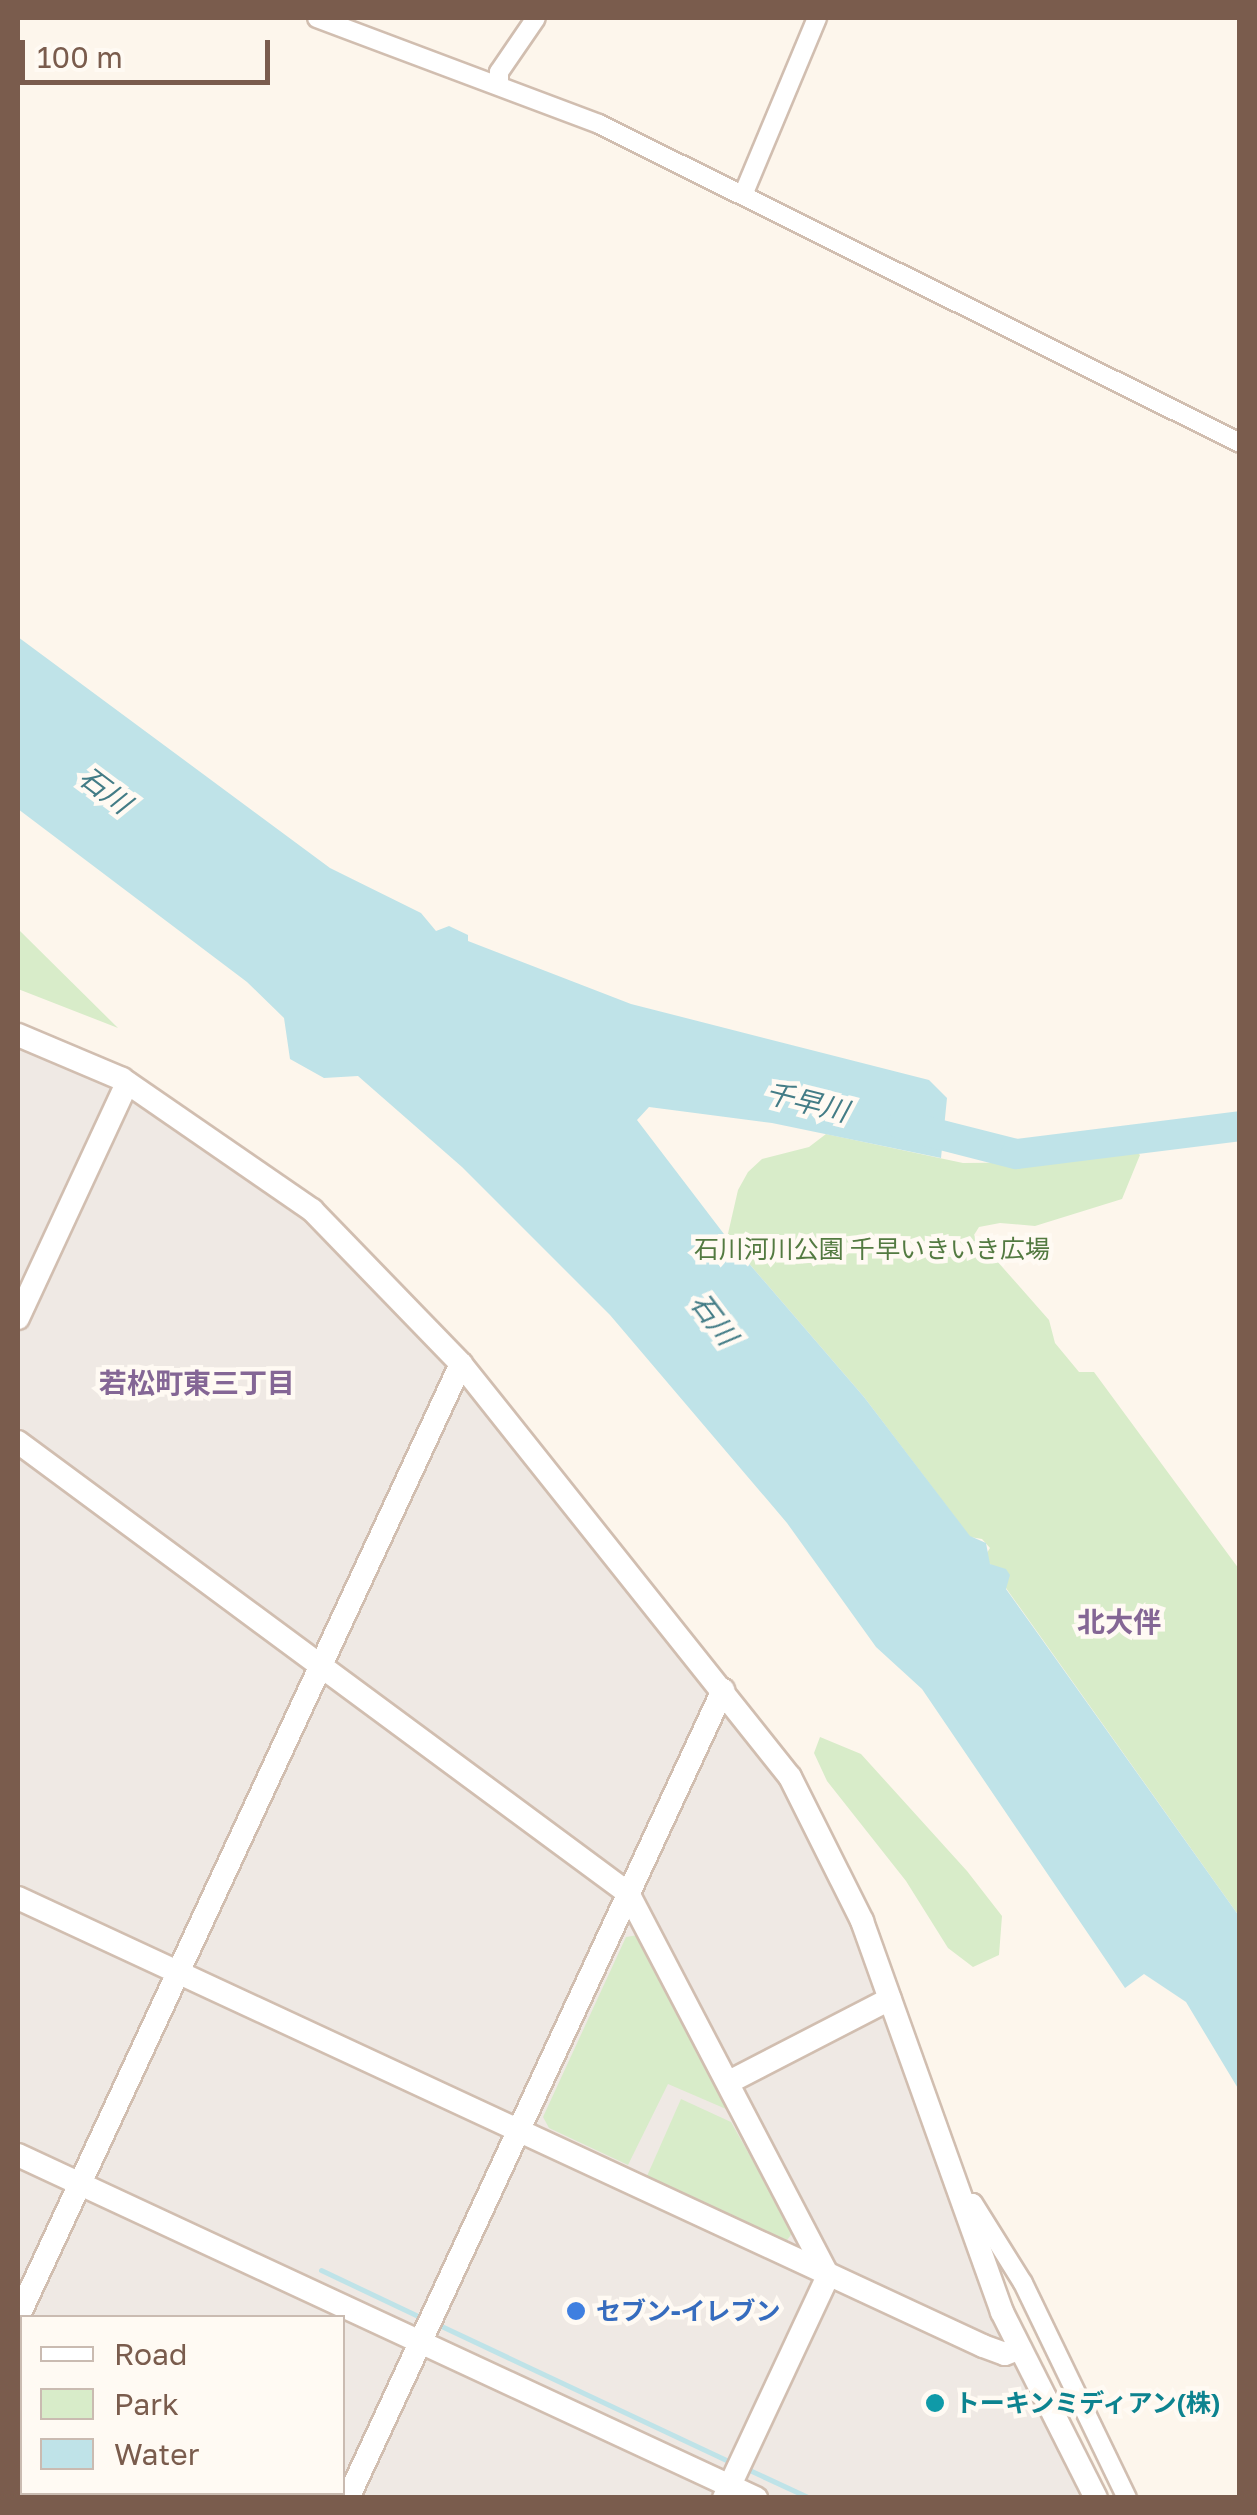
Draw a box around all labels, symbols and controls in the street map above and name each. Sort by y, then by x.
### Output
scale bar [25,20,275,82]
text: 100 m [37,39,123,75]
water label: 石川 [73,760,137,820]
water label: 千早川 [762,1076,852,1128]
park label: 石川河川公園 千早いきいき広場 [694,1234,1050,1264]
water label: 石川 [684,1287,744,1351]
district label: 若松町東三丁目 [99,1366,295,1400]
district label: 北大伴 [1077,1605,1161,1639]
place label: セブン-イレブン [596,2296,780,2326]
marker: セブン-イレブン [565,2300,587,2322]
legend [20,2315,345,2495]
text: Road [114,2336,188,2372]
text: Park [114,2386,179,2422]
place label: トーキンミディアン(株) [955,2388,1224,2418]
marker: トーキンミディアン(株) [924,2392,946,2414]
text: Water [114,2436,199,2472]

